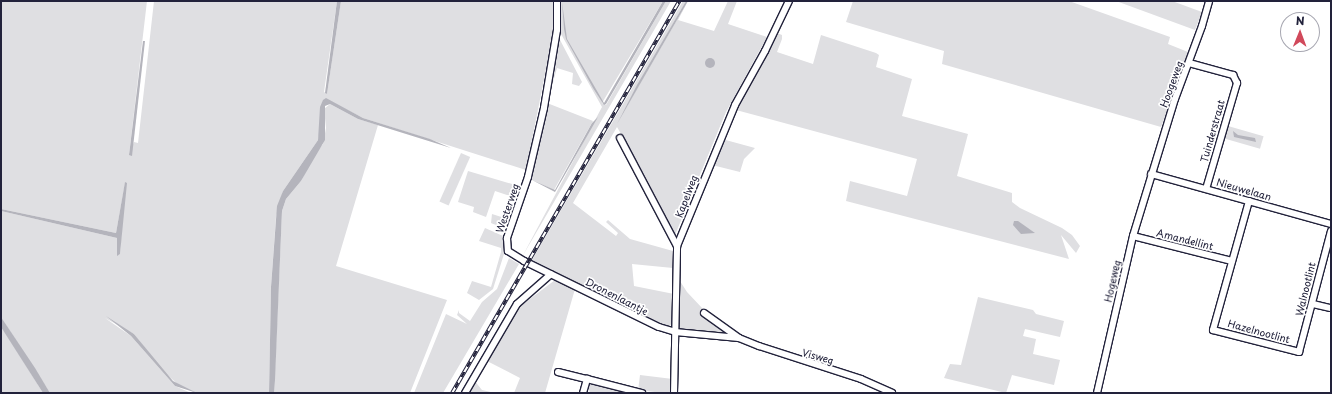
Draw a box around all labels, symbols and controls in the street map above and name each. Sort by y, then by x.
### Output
north arrow [1280,12,1320,52]
text: N [1296,12,1305,29]
street label: Hoogeweg [1157,59,1185,109]
street label: Tuinderstraat [1197,98,1227,164]
street label: Kapelweg [672,173,700,219]
street label: Nieuwelaan [1215,175,1273,203]
street label: Westerweg [493,182,521,234]
street label: Amandellint [1155,226,1215,252]
street label: Hogeweg [1101,259,1123,303]
street label: Walnootlint [1292,261,1318,317]
street label: Dronenlaantje [584,275,650,317]
street label: Hazelnootlint [1227,317,1291,345]
street label: Visweg [801,346,835,366]

